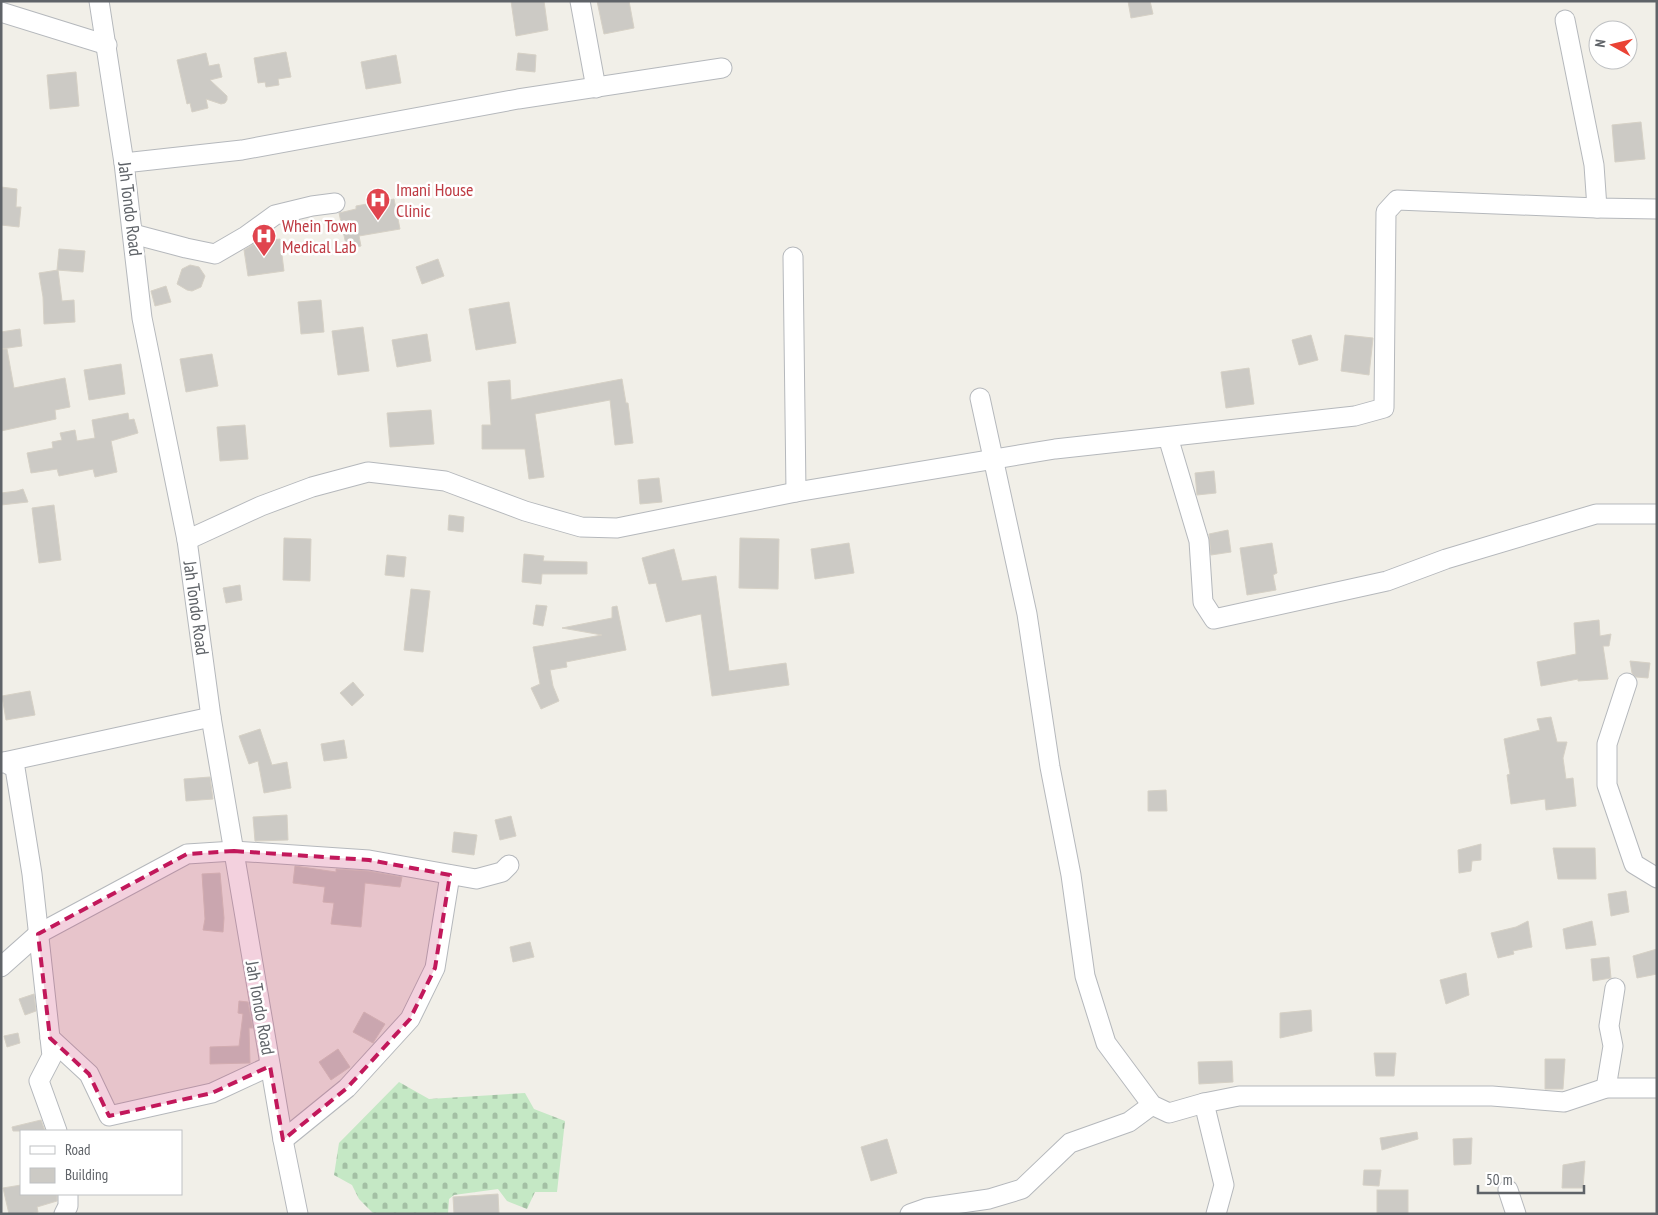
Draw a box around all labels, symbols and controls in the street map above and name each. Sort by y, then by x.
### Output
north arrow [1588,20,1638,70]
text: N [1591,38,1610,48]
street label: Jah Tondo Road [113,160,148,257]
place label: Imani House Clinic [396,178,474,222]
hospital icon: Imani House Clinic [365,187,391,221]
place label: Whein Town Medical Lab [282,214,357,258]
hospital icon: Whein Town Medical Lab [251,223,277,257]
street label: Jah Tondo Road [178,558,214,656]
street label: Jah Tondo Road [241,958,280,1057]
legend [20,1130,182,1195]
text: Road [65,1140,91,1159]
scale bar [1478,1162,1584,1194]
text: Building [65,1165,108,1184]
text: 50 m [1486,1170,1512,1189]

